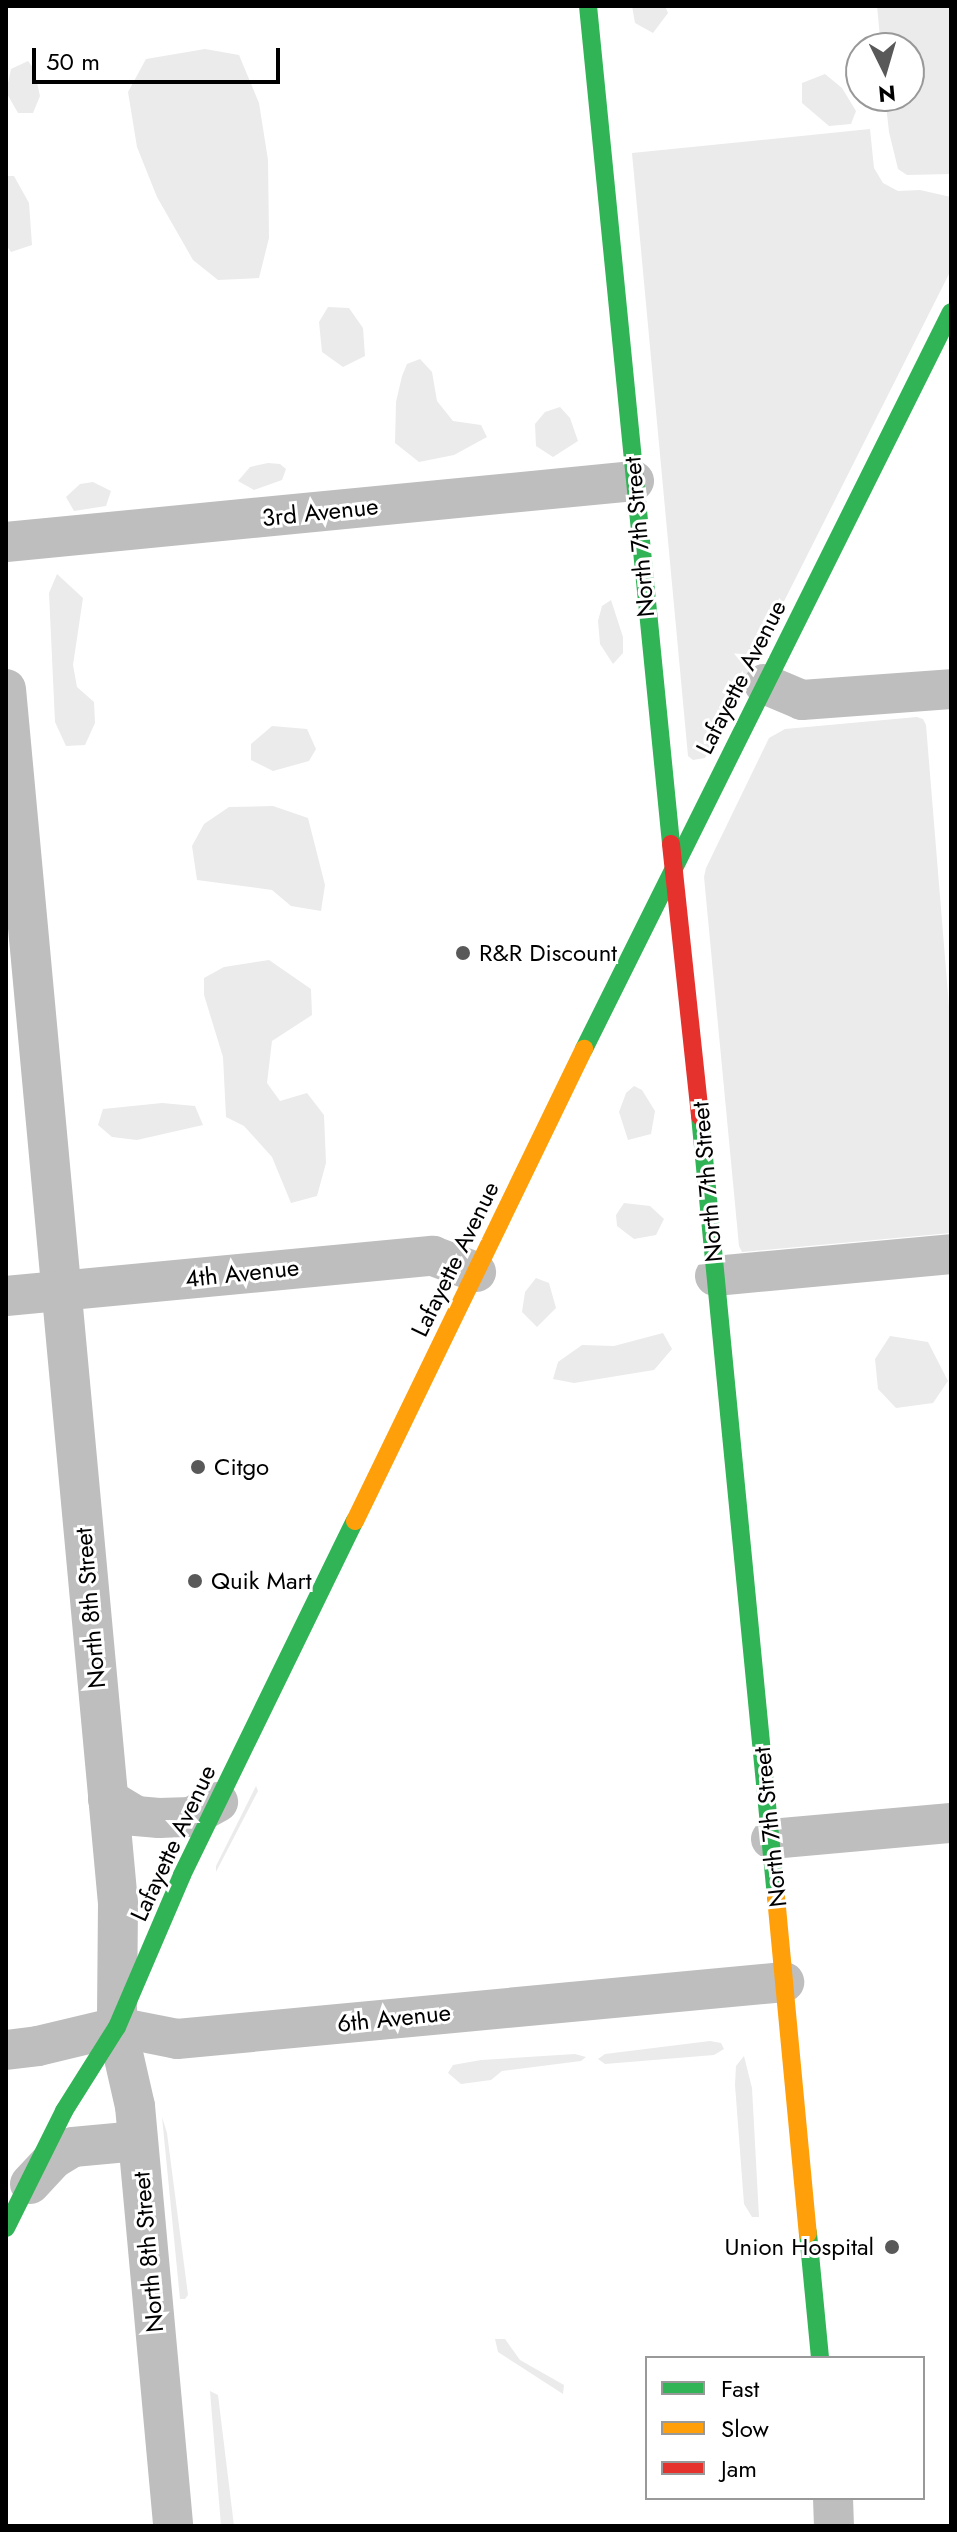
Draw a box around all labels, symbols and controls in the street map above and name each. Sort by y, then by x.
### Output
scale bar [36,32,284,82]
north arrow [845,32,925,112]
text: 50 m [46,44,100,79]
text: N [877,77,897,111]
street label: North 7th Street [618,456,660,618]
street label: 3rd Avenue [260,492,380,532]
street label: Lafayette Avenue [690,595,792,759]
place label: R&R Discount [479,939,617,967]
marker: R&R Discount [454,944,472,962]
street label: North 7th Street [686,1101,728,1263]
street label: Lafayette Avenue [405,1177,505,1341]
street label: 4th Avenue [184,1253,300,1293]
place label: Citgo [214,1453,269,1481]
marker: Citgo [189,1458,207,1476]
street label: North 8th Street [69,1526,111,1690]
place label: Quik Mart [211,1567,312,1595]
marker: Quik Mart [186,1572,204,1590]
street label: North 7th Street [747,1745,793,1909]
street label: Lafayette Avenue [124,1760,222,1926]
street label: 6th Avenue [336,1998,452,2038]
street label: North 8th Street [127,2170,169,2334]
place label: Union Hospital [725,2233,874,2261]
marker: Union Hospital [881,2236,903,2258]
legend [645,2356,925,2500]
text: Fast [721,2371,759,2406]
text: Slow [721,2411,769,2446]
text: Jam [721,2451,757,2486]

